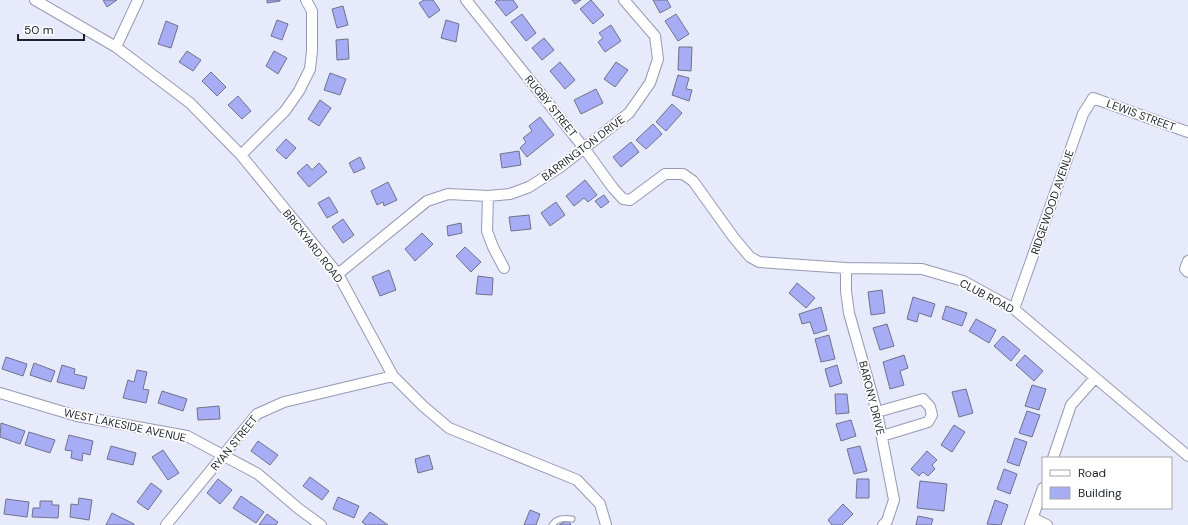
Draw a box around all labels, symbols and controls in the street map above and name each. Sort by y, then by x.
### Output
scale bar [18,16,84,42]
text: 50 m [24,22,53,38]
street label: RUGBY STREET [522,72,580,140]
street label: LEWIS STREET [1105,96,1177,134]
street label: BARRINGTON DRIVE [539,112,627,184]
street label: RIDGEWOOD AVENUE [1027,148,1077,256]
street label: BRICKYARD ROAD [280,206,346,286]
street label: CLUB ROAD [957,276,1017,316]
street label: BARONY DRIVE [856,359,888,437]
street label: WEST LAKESIDE AVENUE [63,405,187,445]
street label: RYAN STREET [207,413,261,473]
legend [1042,457,1172,509]
text: Road [1078,465,1106,481]
text: Building [1078,485,1122,501]

